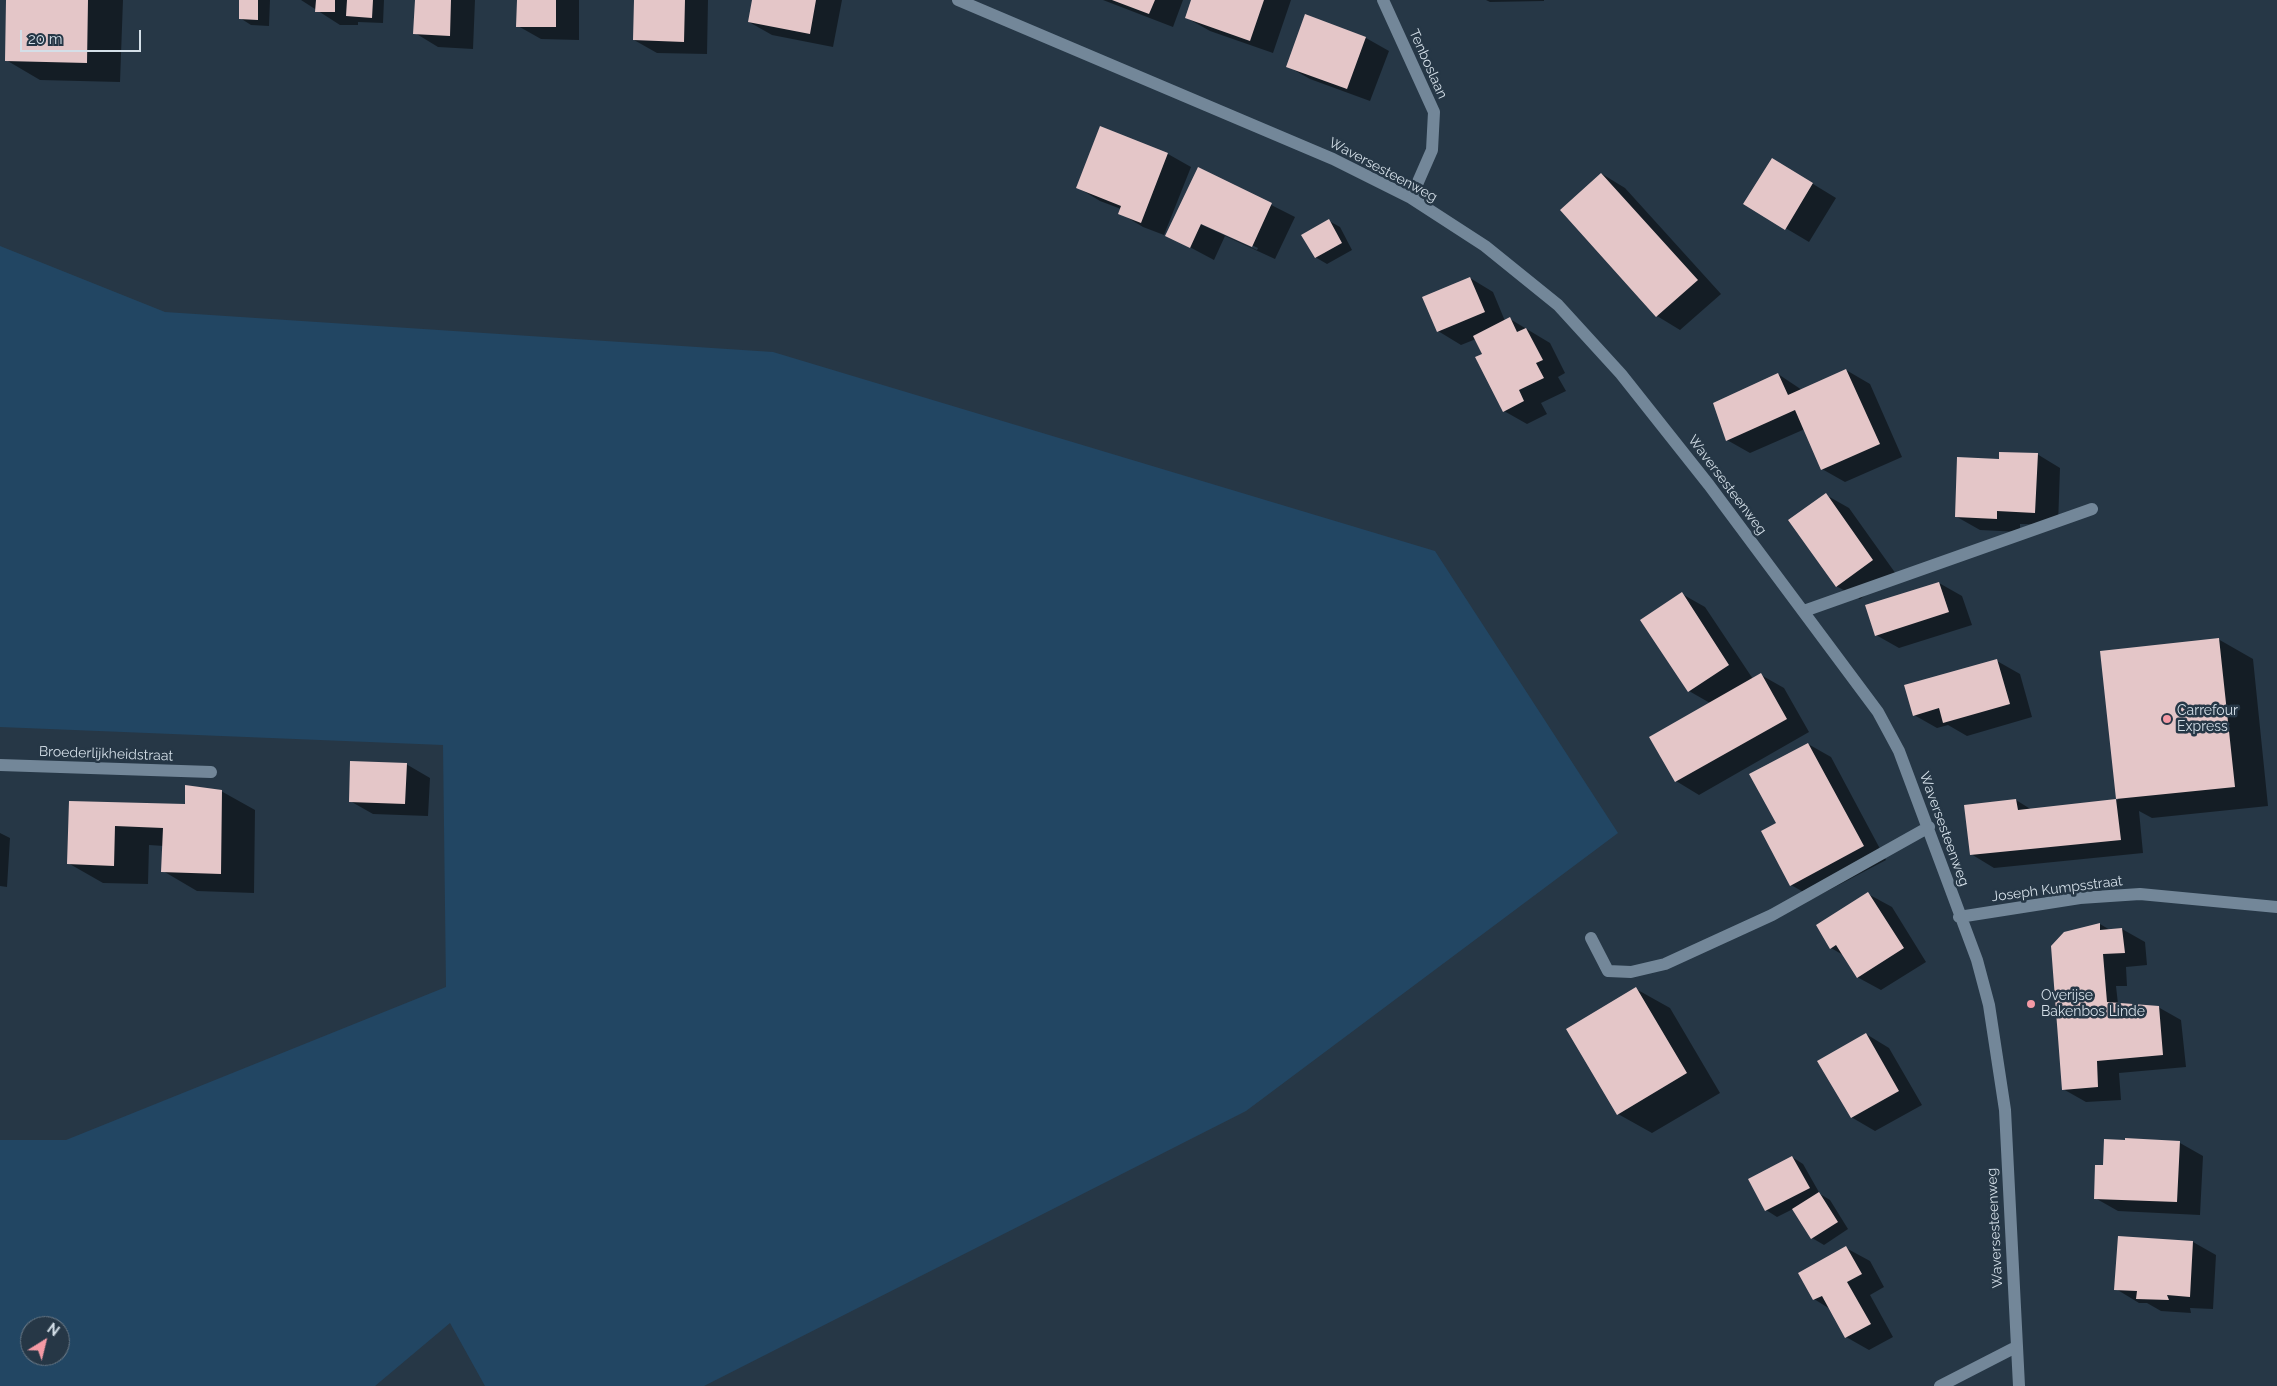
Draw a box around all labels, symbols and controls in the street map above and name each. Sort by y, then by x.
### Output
scale bar [22,20,144,52]
street label: Tenboslaan [1405,27,1451,101]
text: 20 m [28,30,63,48]
street label: Waversesteenweg [1326,134,1440,206]
street label: Waversesteenweg [1684,432,1770,538]
place label: Carrefour Express [2177,703,2238,736]
marker: Carrefour Express [2161,713,2173,725]
street label: Broederlijkheidstraat [39,743,173,765]
street label: Waversesteenweg [1916,770,1972,888]
street label: Joseph Kumpsstraat [1991,873,2123,905]
place label: Overijse Bakenbos Linde [2041,988,2145,1020]
marker: Overijse Bakenbos Linde [2025,998,2037,1010]
street label: Waversesteenweg [1983,1167,2007,1289]
north arrow [20,1316,70,1366]
text: N [44,1320,62,1339]

